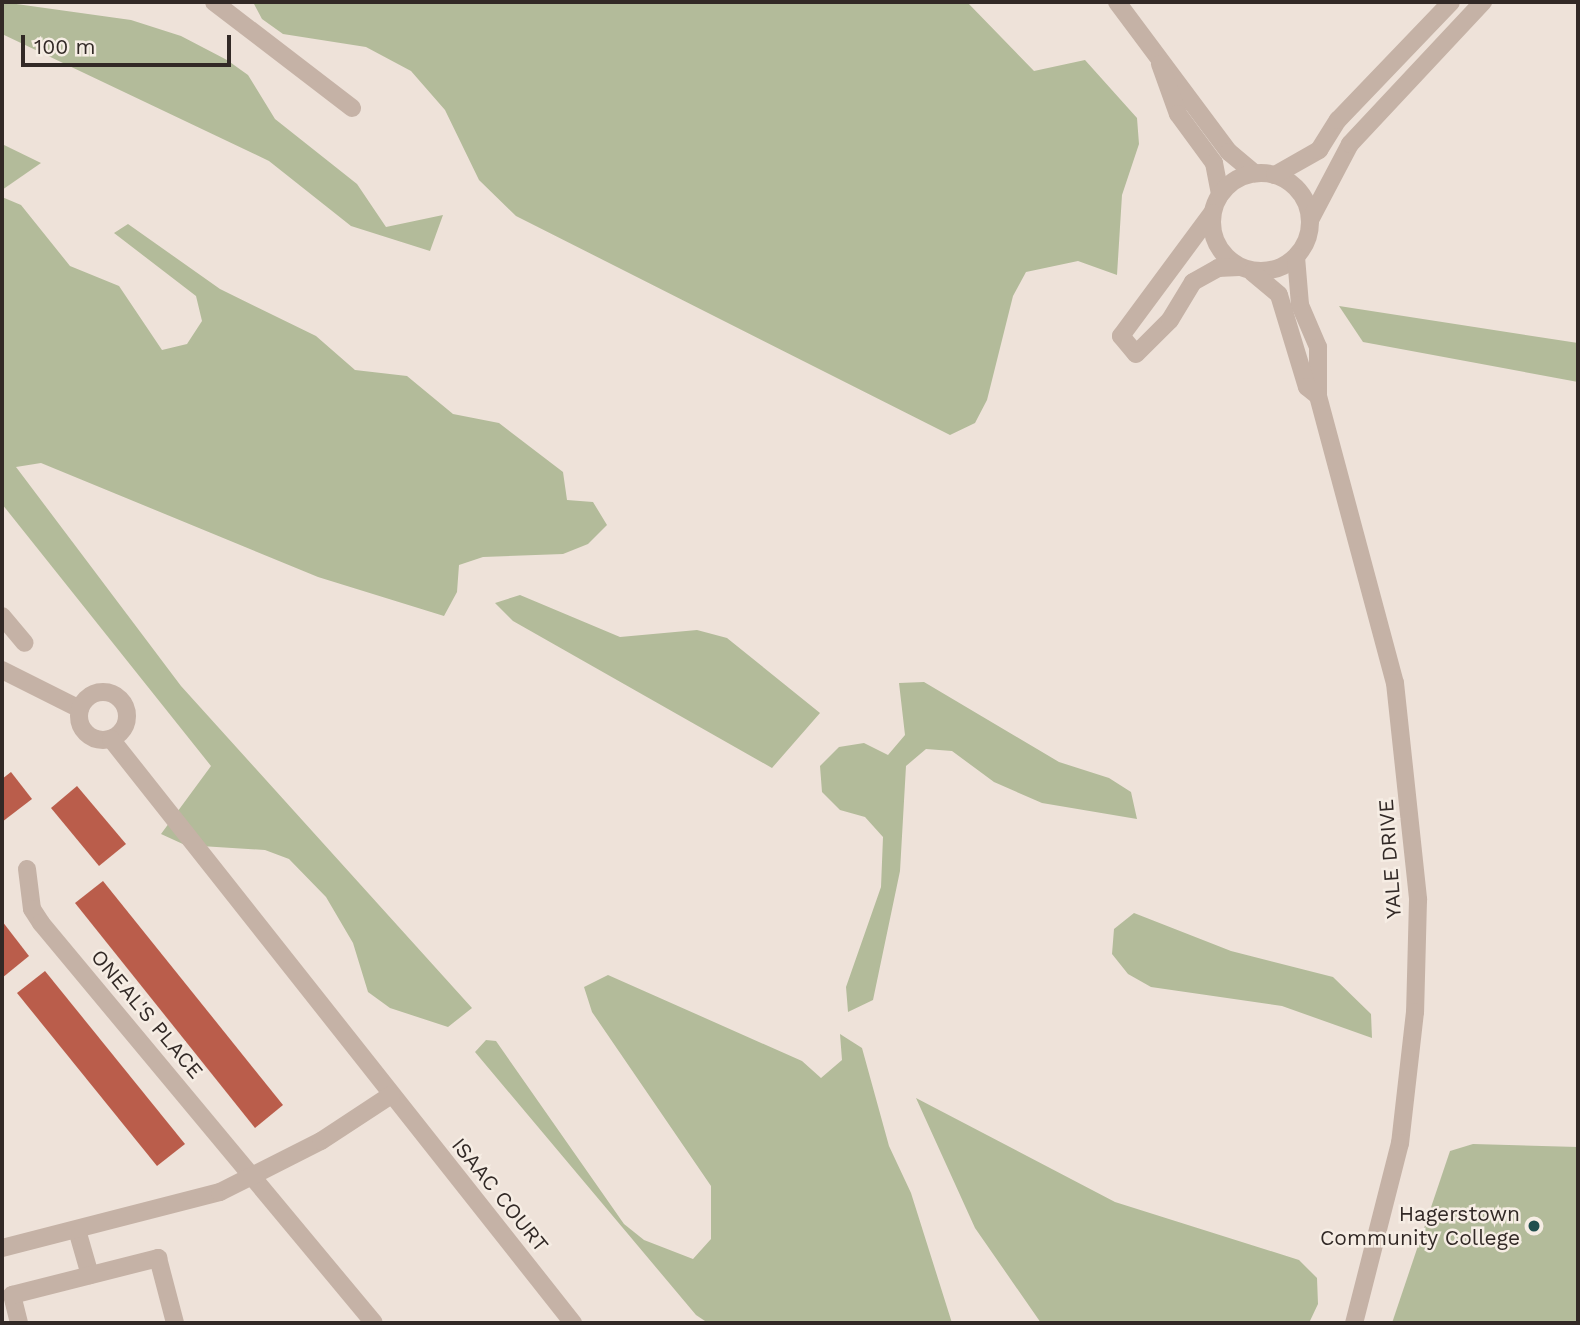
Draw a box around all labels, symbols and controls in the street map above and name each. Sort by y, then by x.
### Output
scale bar [24,21,234,65]
text: 100 m [34,34,96,59]
street label: YALE DRIVE [1373,798,1407,920]
street label: ONEAL'S PLACE [86,944,208,1084]
street label: ISAAC COURT [446,1133,554,1257]
place label: Hagerstown Community College [1319,1201,1520,1251]
marker: Hagerstown Community College [1526,1218,1542,1234]

